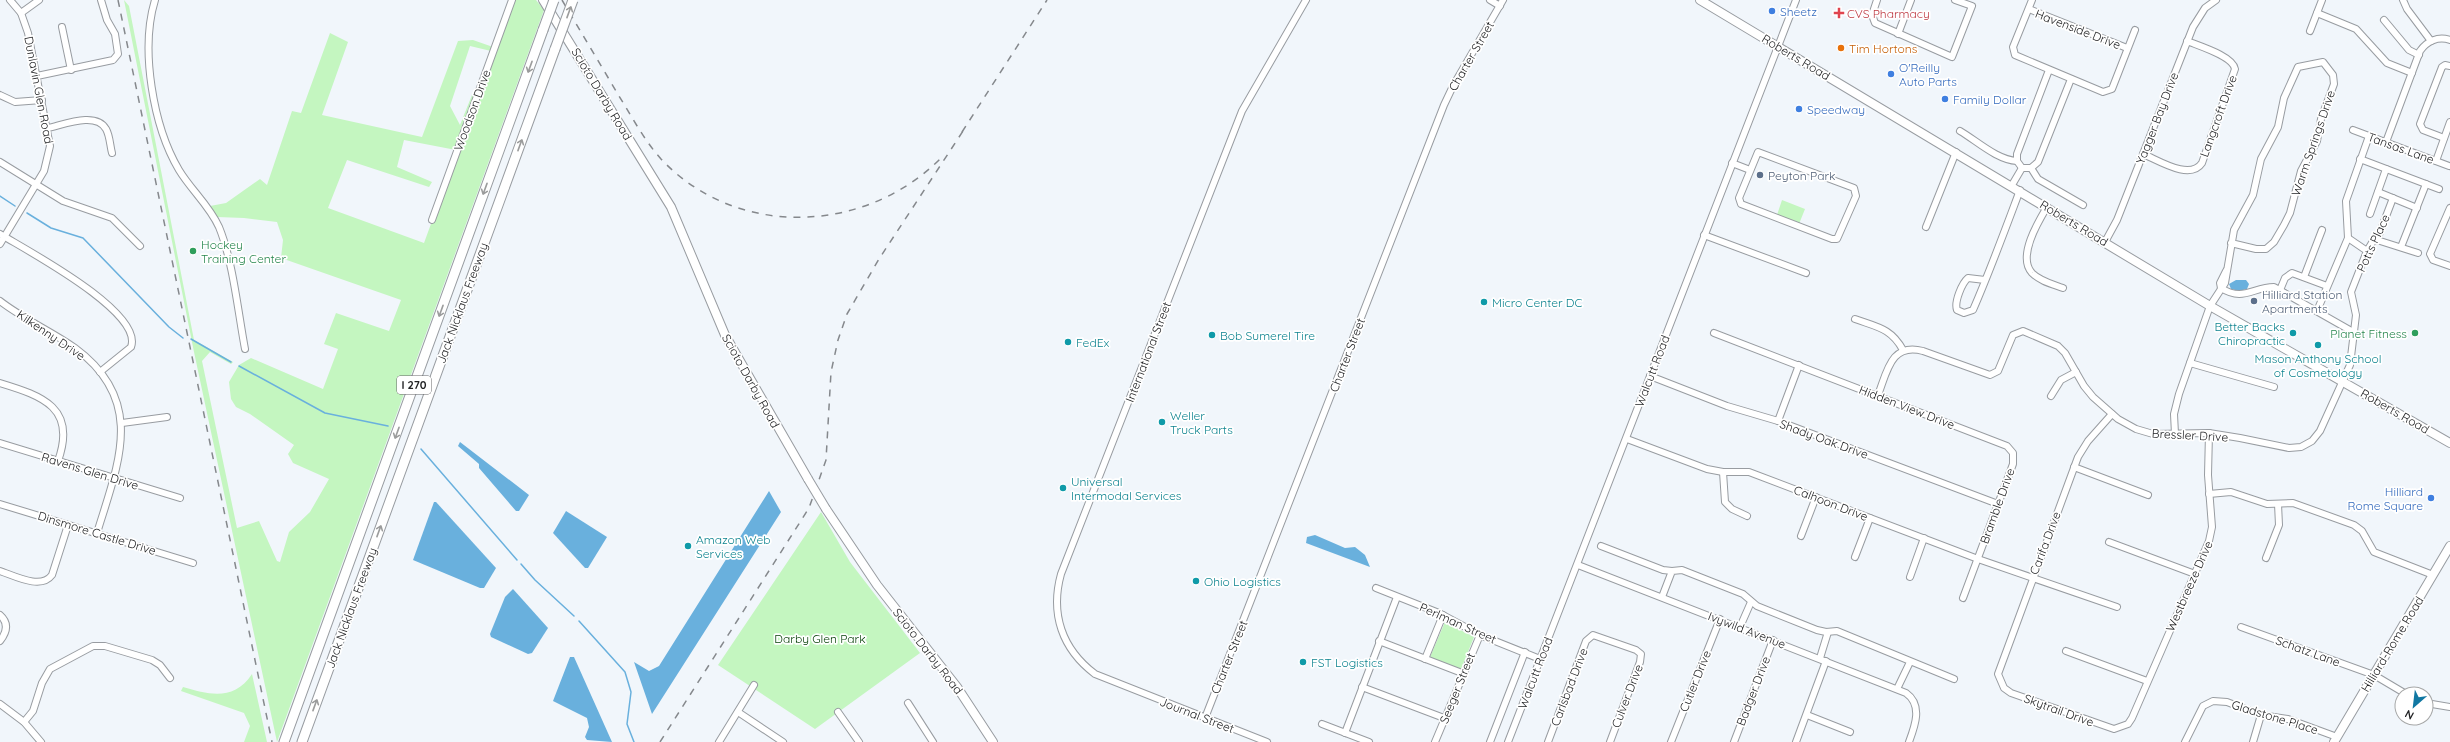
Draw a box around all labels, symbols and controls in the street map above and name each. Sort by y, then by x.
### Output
place label: Sheetz [1780,4,1817,19]
one-way arrow [565,6,573,18]
marker: Sheetz [1767,6,1777,16]
place label: CVS Pharmacy [1847,6,1930,21]
street label: Havenside Drive [2033,6,2123,52]
marker: CVS Pharmacy [1834,8,1844,18]
street label: Charter Street [1445,18,1497,94]
street label: Roberts Road [1759,31,1833,83]
street label: Dunlavin Glen Road [21,35,57,145]
place label: Tim Hortons [1849,41,1918,56]
marker: Tim Hortons [1836,43,1846,53]
street label: Scioto Darby Road [569,45,635,143]
one-way arrow [526,60,533,73]
place label: O'Reilly Auto Parts [1899,60,1957,89]
street label: Woodson Drive [450,67,494,153]
marker: O'Reilly Auto Parts [1886,69,1896,79]
street label: Yagger Bay Drive [2133,70,2181,166]
street label: Langcroft Drive [2196,73,2240,159]
street label: Warm Springs Drive [2288,88,2338,198]
place label: Family Dollar [1953,92,2027,107]
marker: Family Dollar [1940,94,1950,104]
place label: Speedway [1807,102,1865,117]
marker: Speedway [1794,104,1804,114]
street label: Tansas Lane [2366,129,2436,167]
one-way arrow [516,140,524,152]
place label: Peyton Park [1768,168,1835,183]
marker: Peyton Park [1755,170,1765,180]
one-way arrow [481,183,489,195]
street label: Roberts Road [2037,197,2111,249]
street label: Potts Place [2353,212,2393,274]
place label: Hockey Training Center [201,237,286,266]
street label: Jack Nicklaus Freeway [433,241,491,365]
marker: Hockey Training Center [188,246,198,256]
place label: Hilliard Station Apartments [2262,287,2342,316]
place label: Micro Center DC [1492,295,1582,310]
marker: Hilliard Station Apartments [2249,296,2259,306]
marker: Micro Center DC [1479,297,1489,307]
street label: International Street [1122,300,1174,404]
one-way arrow [437,305,444,318]
street label: Kilkenny Drive [14,307,88,363]
street label: Charter Street [1326,316,1368,394]
place label: Better Backs Chiropractic [2214,319,2285,348]
place label: Planet Fitness [2330,326,2407,341]
place label: Bob Sumerel Tire [1220,328,1315,343]
marker: Better Backs Chiropractic [2288,328,2298,338]
marker: Planet Fitness [2410,328,2420,338]
marker: Bob Sumerel Tire [1207,330,1217,340]
street label: Scioto Darby Road [719,331,783,431]
street label: Walcutt Road [1631,333,1673,409]
place label: FedEx [1076,335,1109,350]
marker: FedEx [1063,337,1073,347]
marker: Mason Anthony School of Cosmetology [2313,340,2323,350]
place label: Mason Anthony School of Cosmetology [2254,351,2382,380]
road number: I 270 [397,376,431,394]
street label: Hidden View Drive [1857,382,1957,432]
street label: Roberts Road [2358,385,2432,437]
place label: Weller Truck Parts [1170,408,1233,437]
street label: Shady Oak Drive [1778,416,1871,462]
marker: Weller Truck Parts [1157,417,1167,427]
street label: Bressler Drive [2151,426,2229,445]
one-way arrow [392,427,400,439]
street label: Ravens Glen Drive [40,449,141,493]
street label: Bramble Drive [1976,466,2018,546]
place label: Universal Intermodal Services [1071,474,1182,503]
street label: Calhoon Drive [1792,482,1870,524]
marker: Universal Intermodal Services [1058,483,1068,493]
place label: Hilliard Rome Square [2348,484,2423,513]
marker: Hilliard Rome Square [2426,493,2436,503]
street label: Dinsmore Castle Drive [36,508,158,558]
street label: Carifa Drive [2026,509,2064,577]
one-way arrow [376,524,383,537]
place label: Amazon Web Services [696,532,771,561]
street label: Westbreeze Drive [2162,538,2216,634]
marker: Amazon Web Services [683,541,693,551]
street label: Jack Nicklaus Freeway [322,546,380,670]
place label: Ohio Logistics [1204,574,1281,589]
marker: Ohio Logistics [1191,576,1201,586]
street label: Hilliard-Rome Road [2358,593,2426,695]
street label: Perlman Street [1417,599,1499,647]
street label: Scioto Darby Road [890,605,966,697]
street label: Ivywild Avenue [1706,608,1788,652]
street label: Charter Street [1207,618,1251,696]
park label: Darby Glen Park [774,631,866,646]
street label: Schatz Lane [2274,632,2342,670]
street label: Walcutt Road [1514,635,1556,711]
street label: Carlsbad Drive [1547,646,1591,728]
street label: Cutler Drive [1676,648,1714,714]
street label: Seeger Street [1436,650,1478,726]
street label: Badger Drive [1733,654,1773,728]
place label: FST Logistics [1311,655,1383,670]
marker: FST Logistics [1298,657,1308,667]
street label: Culver Drive [1608,662,1646,730]
north arrow [2394,686,2434,726]
street label: Skytrail Drive [2022,690,2096,730]
street label: Journal Street [1158,694,1236,736]
street label: Gladstone Place [2230,697,2320,737]
one-way arrow [312,700,320,712]
text: N [2402,707,2416,723]

